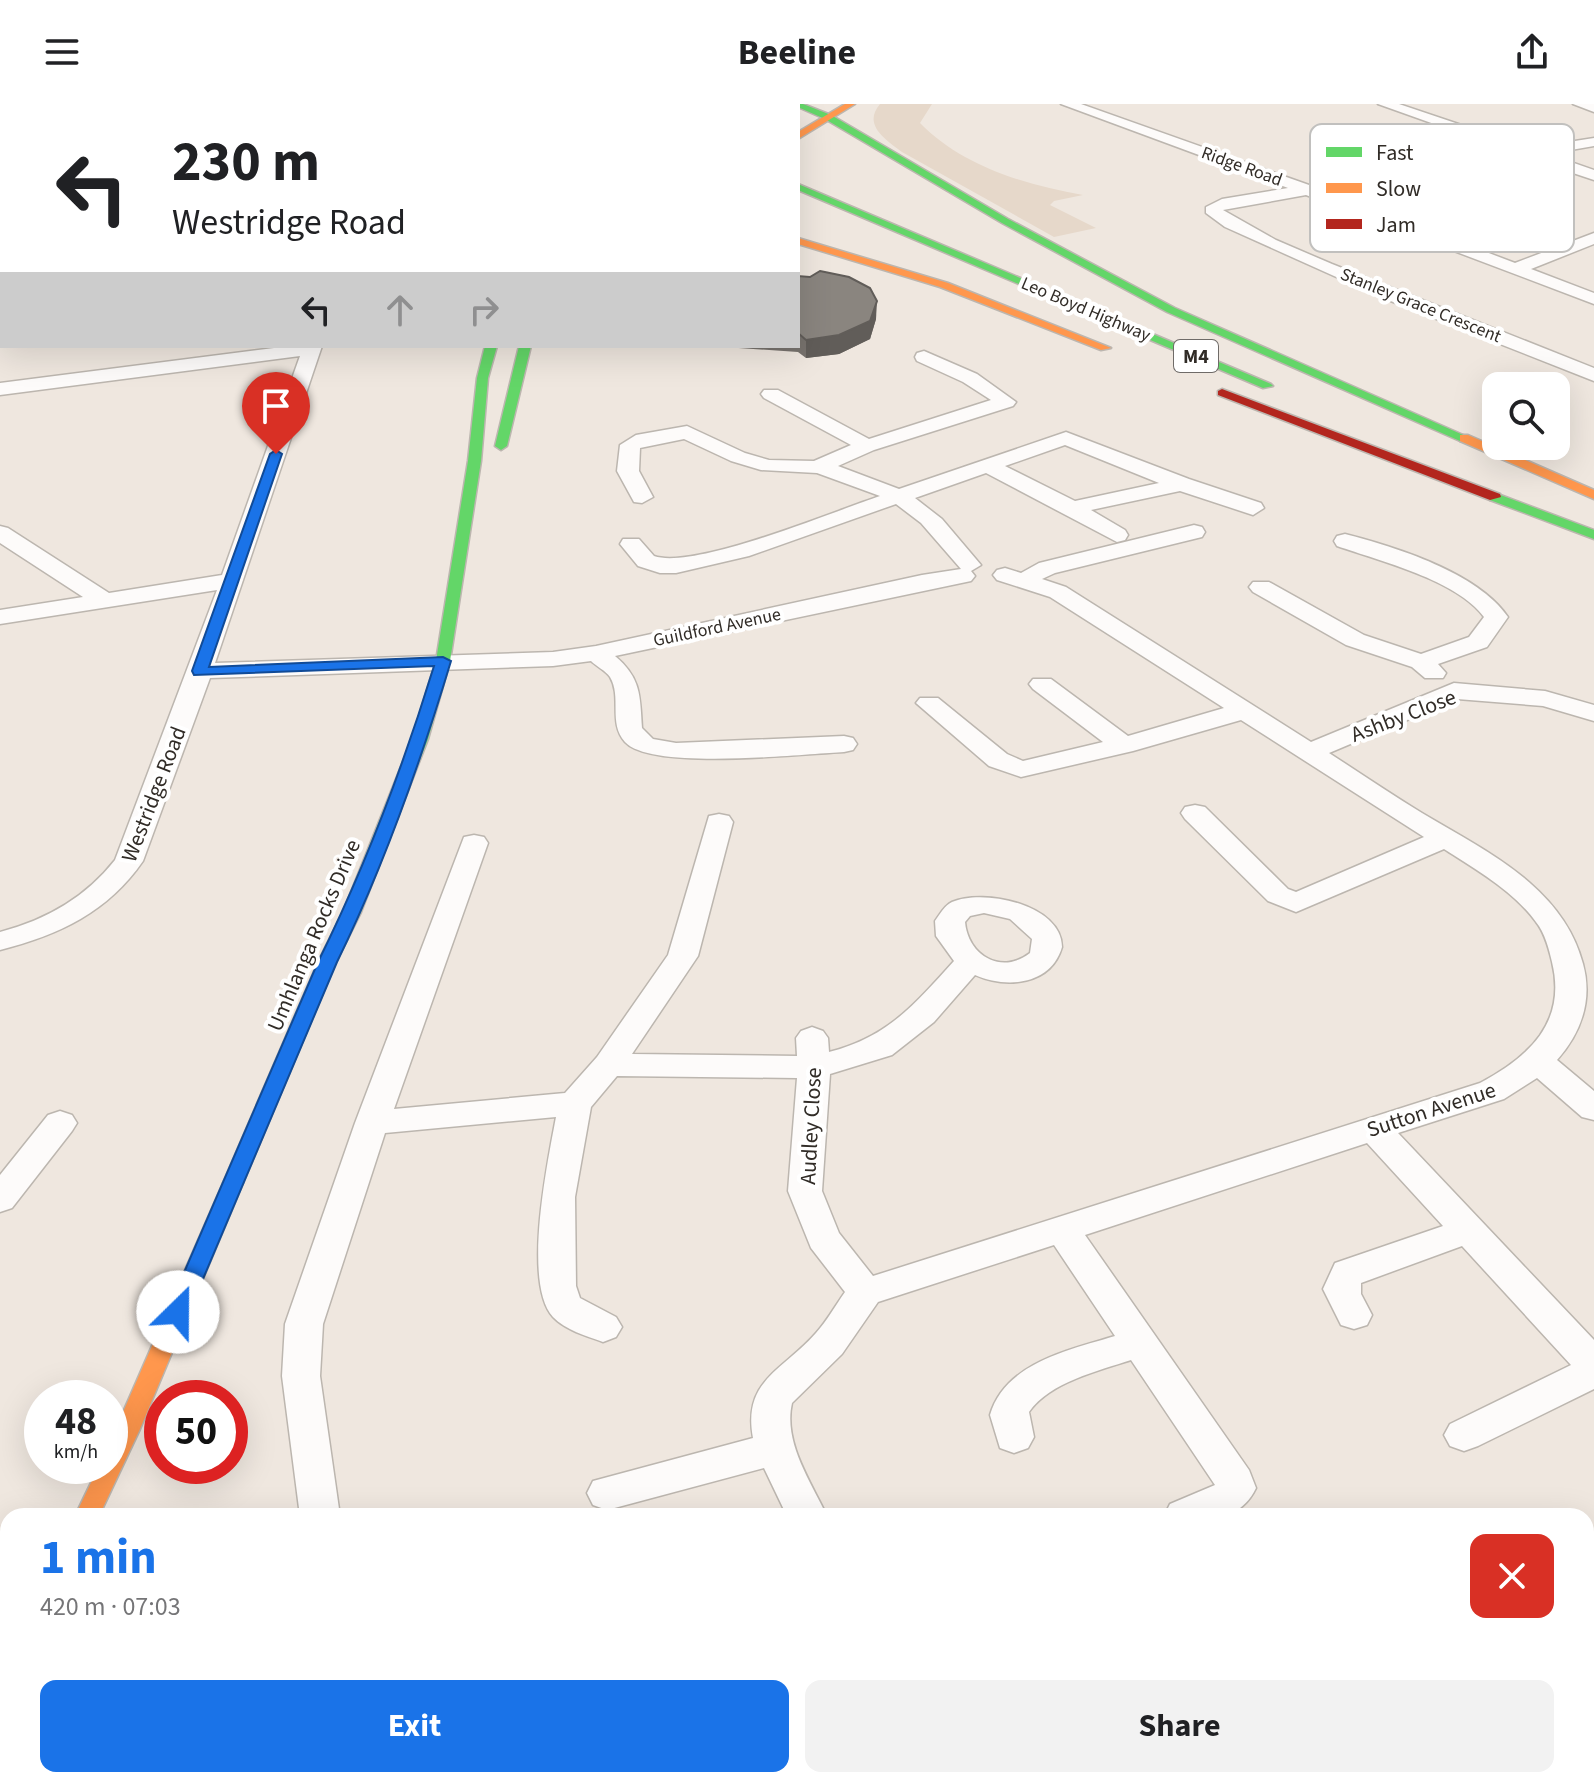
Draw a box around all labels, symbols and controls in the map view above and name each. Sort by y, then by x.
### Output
text: Beeline [738,27,856,78]
icon: menu [40,30,84,74]
icon: share [1510,30,1554,74]
text: 230 m [172,123,320,202]
legend [1310,124,1574,252]
icon: left [40,136,144,240]
text: Fast [1376,137,1414,169]
street label: Ridge Road [1198,140,1286,193]
text: Slow [1376,173,1421,205]
text: Westridge Road [172,197,406,248]
text: Jam [1376,209,1416,241]
street label: Stanley Grace Crescent [1337,262,1505,349]
street label: Leo Boyd Highway [1017,271,1155,348]
icon: left [294,288,338,332]
icon: ahead [378,288,422,332]
icon: right [462,288,506,332]
road number: M4 [1174,340,1218,372]
pin [242,372,310,454]
map controls [1482,372,1570,460]
button: search [1482,372,1570,460]
icon: arrive [254,384,298,428]
street label: Guildford Avenue [651,602,783,653]
street label: Ashby Close [1346,681,1461,751]
street label: Westridge Road [113,722,194,867]
street label: Umhlanga Rocks Drive [259,834,369,1036]
street label: Audley Close [792,1066,830,1186]
street label: Sutton Avenue [1363,1074,1500,1146]
position arrow [136,1270,220,1354]
speed limit sign: 50 [144,1380,248,1484]
text: 48 [55,1393,97,1450]
text: km/h [54,1438,98,1466]
text: 1 min [40,1524,157,1592]
button: close [1470,1534,1554,1618]
text: 420 m · 07:03 [40,1588,181,1625]
button: Exit [40,1680,789,1772]
button: Share [805,1680,1554,1772]

